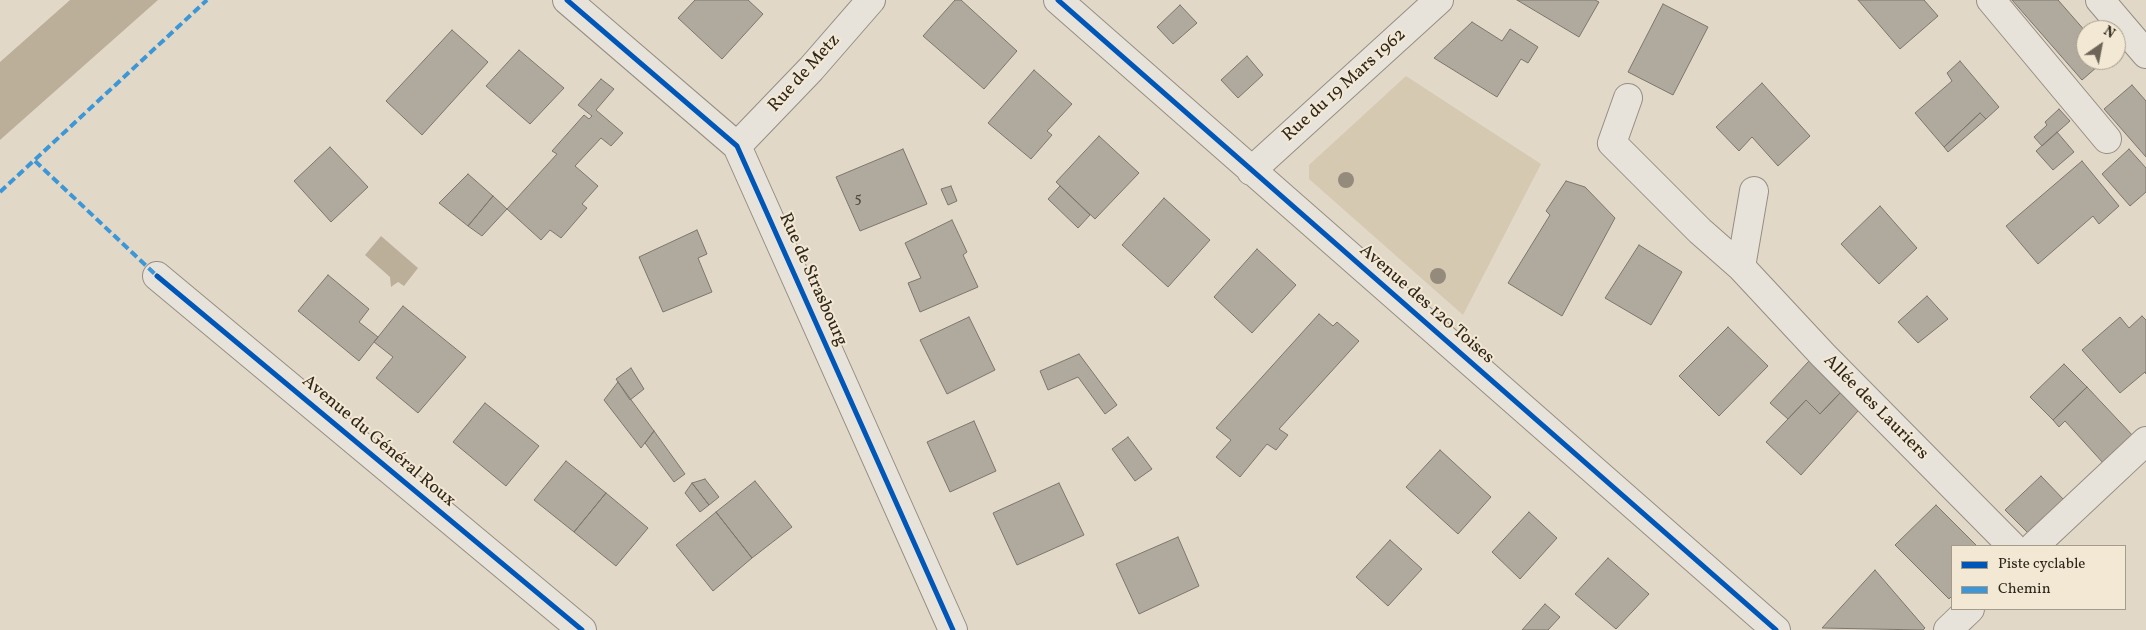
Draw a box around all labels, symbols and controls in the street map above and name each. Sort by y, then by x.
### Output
north arrow [2076,20,2126,70]
text: N [2099,22,2118,44]
street label: Rue du 19 Mars 1962 [1279,25,1411,147]
street label: Rue de Metz [764,31,846,117]
house number: 5 [854,190,862,208]
street label: Rue de Strasbourg [773,210,851,350]
street label: Avenue des 120 Toises [1354,241,1498,369]
street label: Allée des Lauriers [1818,351,1932,465]
street label: Avenue du Général Roux [297,371,459,513]
legend [1951,545,2126,610]
text: Piste cyclable [1998,554,2085,575]
text: Chemin [1998,579,2051,600]

